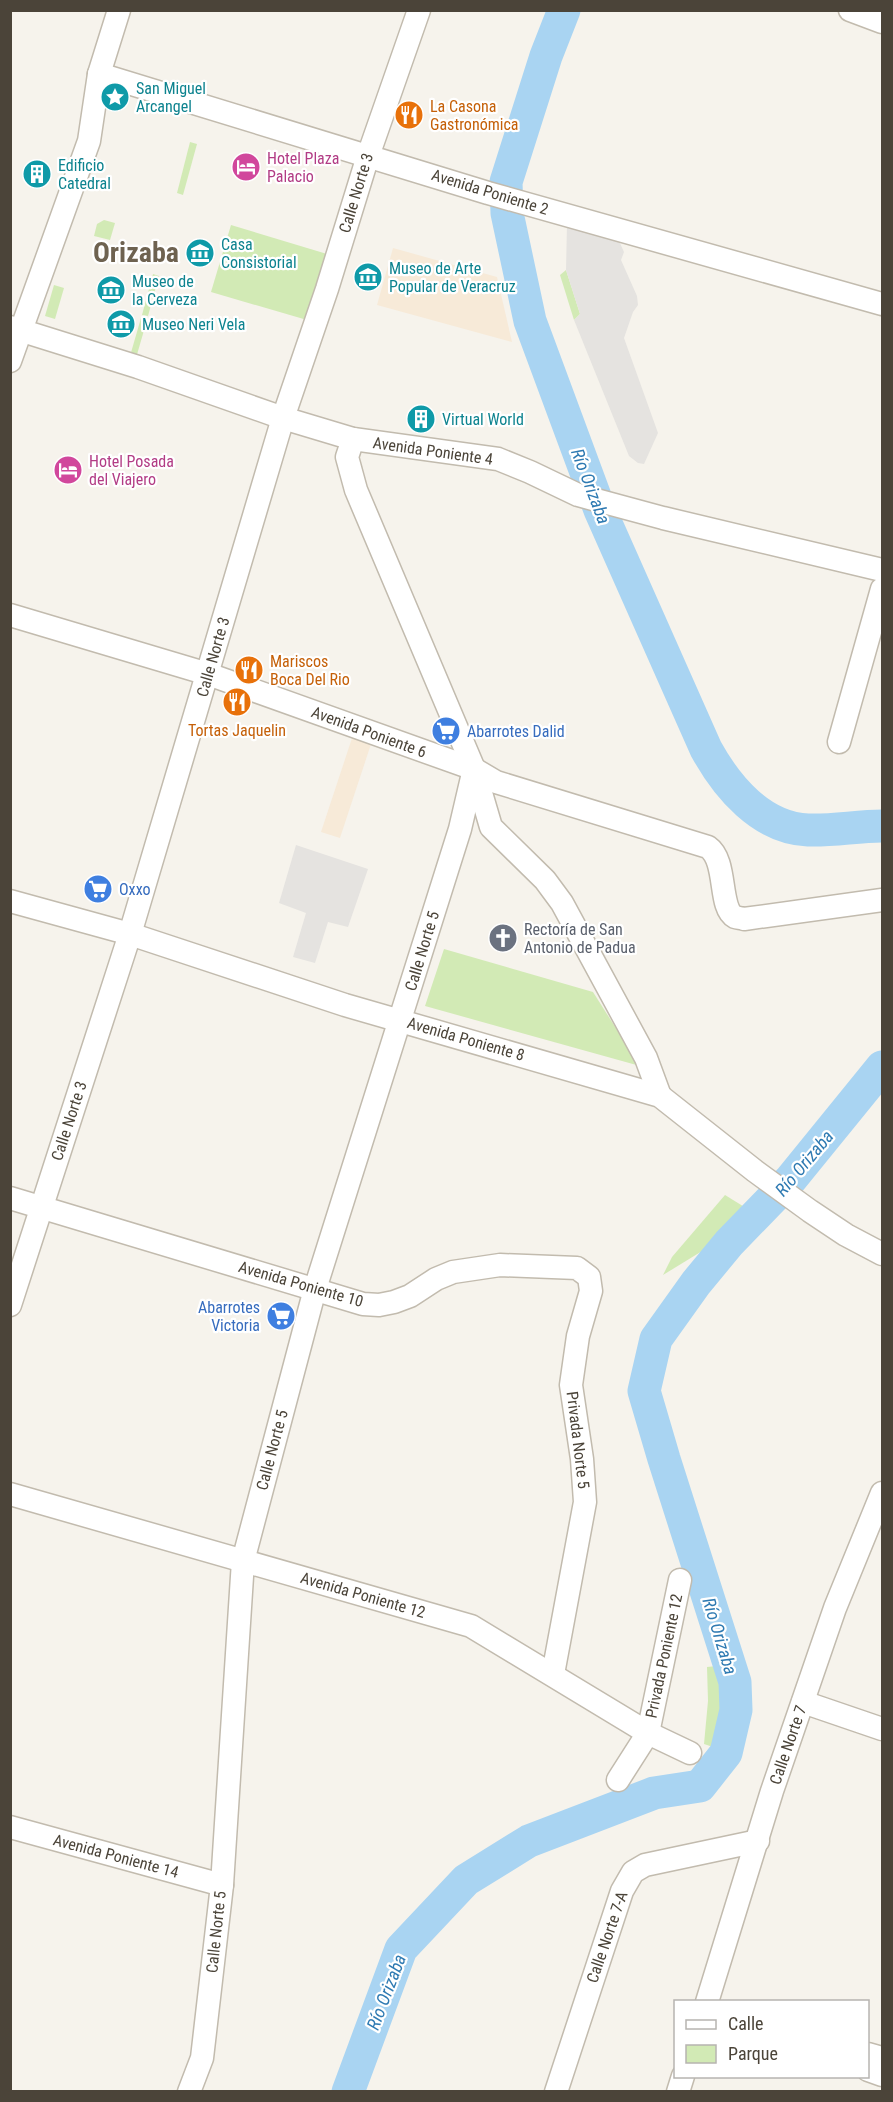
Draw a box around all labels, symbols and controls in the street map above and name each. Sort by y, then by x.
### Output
place label: San Miguel Arcangel [136,79,206,116]
place icon: San Miguel Arcangel [99,81,131,113]
place label: La Casona Gastronómica [430,97,518,134]
restaurant icon: La Casona Gastronómica [393,99,425,131]
place label: Hotel Plaza Palacio [267,149,339,186]
hotel icon: Hotel Plaza Palacio [230,151,262,183]
street label: Calle Norte 3 [335,151,377,235]
place label: Edificio Catedral [58,156,111,193]
building icon: Edificio Catedral [21,158,53,190]
street label: Avenida Poniente 2 [429,165,551,219]
place label: Casa Consistorial [221,235,297,272]
district label: Orizaba [93,236,179,269]
museum icon: Casa Consistorial [184,237,216,269]
place label: Museo de Arte Popular de Veracruz [389,259,516,296]
museum icon: Museo de Arte Popular de Veracruz [352,261,384,293]
place label: Museo de la Cerveza [132,272,198,309]
museum icon: Museo de la Cerveza [95,274,127,306]
museum icon: Museo Neri Vela [105,308,137,340]
place label: Museo Neri Vela [142,315,245,334]
building icon: Virtual World [405,403,437,435]
place label: Virtual World [442,410,524,429]
street label: Avenida Poniente 4 [372,433,494,469]
water label: Río Orizaba [567,445,615,527]
place label: Hotel Posada del Viajero [89,452,174,489]
hotel icon: Hotel Posada del Viajero [52,454,84,486]
street label: Calle Norte 3 [193,615,233,699]
place label: Mariscos Boca Del Rio [270,652,350,689]
restaurant icon: Mariscos Boca Del Rio [233,654,265,686]
restaurant icon: Tortas Jaquelin [221,686,253,718]
street label: Avenida Poniente 6 [309,702,429,762]
supermarket icon: Abarrotes Dalid [430,715,462,747]
place label: Tortas Jaquelin [188,721,286,740]
place label: Abarrotes Dalid [467,722,565,741]
supermarket icon: Oxxo [82,873,114,905]
place label: Oxxo [119,880,151,899]
street label: Calle Norte 5 [401,909,443,993]
place label: Rectoría de San Antonio de Padua [524,920,636,957]
church icon: Rectoría de San Antonio de Padua [487,922,519,954]
street label: Avenida Poniente 8 [405,1013,527,1065]
street label: Calle Norte 3 [47,1079,91,1163]
water label: Río Orizaba [771,1126,837,1200]
street label: Avenida Poniente 10 [236,1257,366,1311]
place label: Abarrotes Victoria [198,1298,260,1335]
supermarket icon: Abarrotes Victoria [265,1300,297,1332]
street label: Privada Norte 5 [563,1390,593,1490]
street label: Calle Norte 5 [252,1408,292,1492]
street label: Avenida Poniente 12 [298,1568,428,1622]
street label: Privada Poniente 12 [642,1592,686,1720]
water label: Río Orizaba [698,1595,742,1677]
street label: Calle Norte 7 [766,1703,810,1787]
street label: Avenida Poniente 14 [51,1830,181,1882]
street label: Calle Norte 7-A [582,1889,632,1985]
street label: Calle Norte 5 [202,1890,230,1974]
water label: Río Orizaba [362,1951,410,2033]
legend [674,2000,869,2078]
text: Calle [728,2013,764,2034]
text: Parque [728,2043,778,2064]

